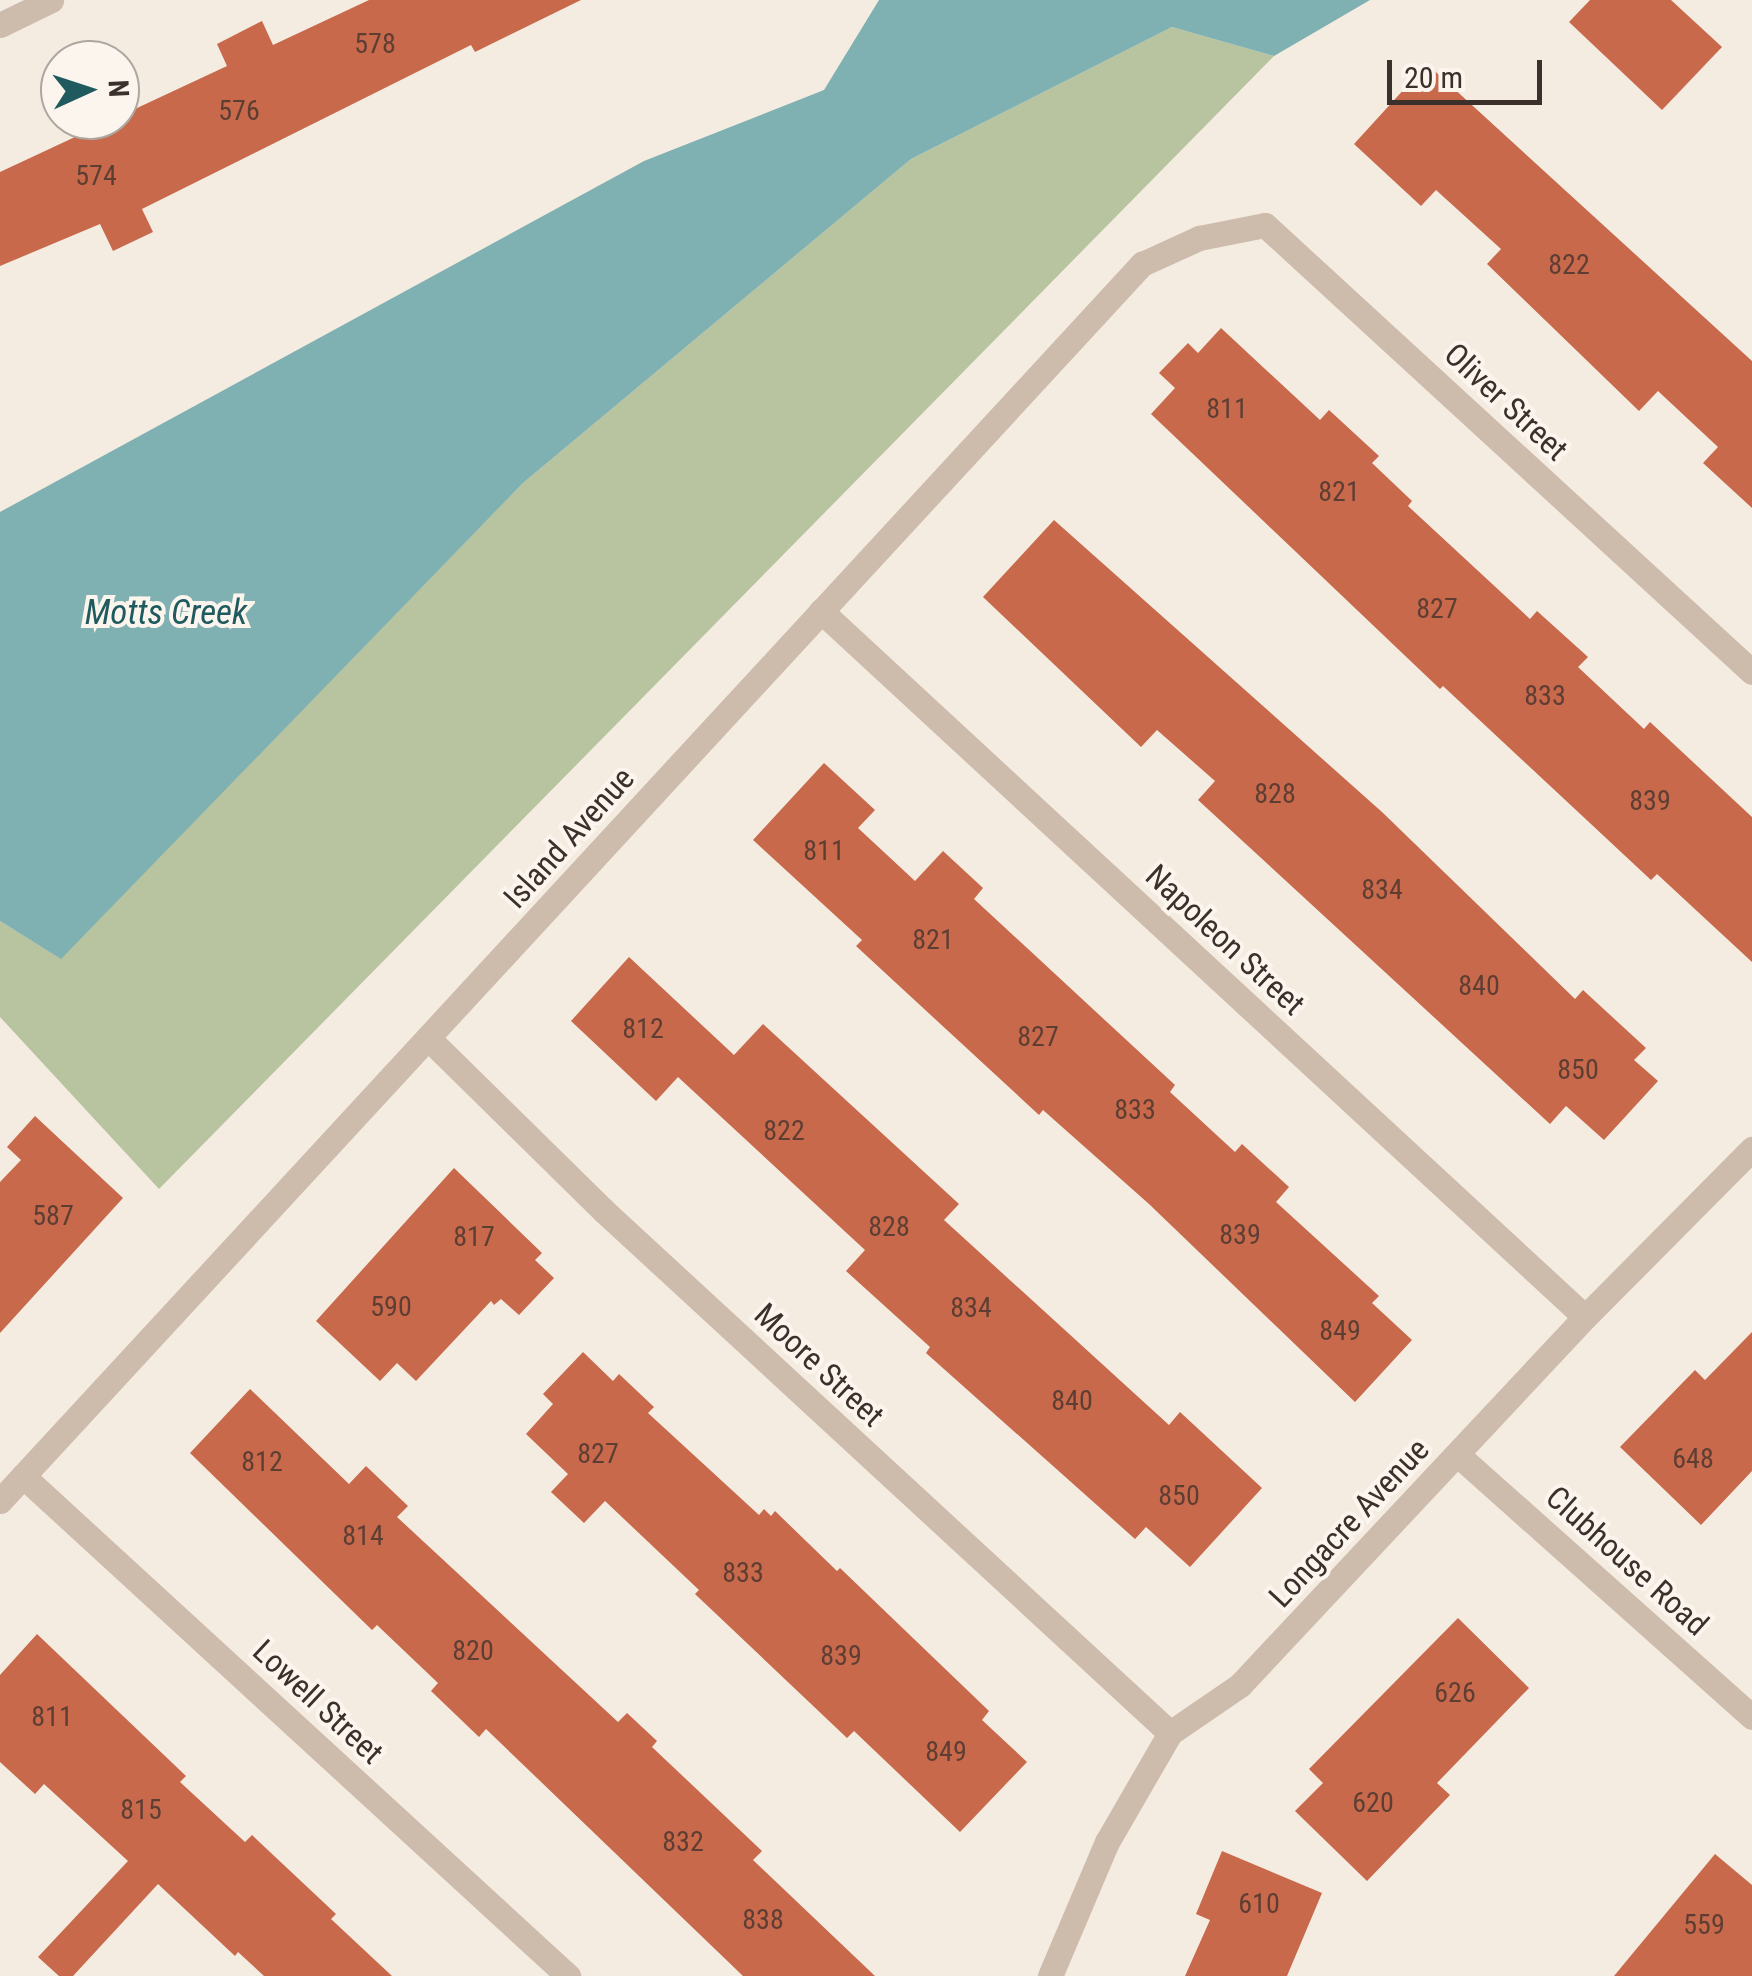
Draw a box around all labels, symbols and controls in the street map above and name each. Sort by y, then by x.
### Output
house number: 578 [354,27,396,61]
north arrow [40,40,140,140]
scale bar [1392,40,1547,102]
text: 20 m [1404,60,1463,95]
text: N [102,79,135,98]
house number: 576 [218,94,260,128]
house number: 574 [75,159,117,193]
house number: 822 [1548,248,1590,282]
street label: Oliver Street [1436,335,1576,469]
house number: 811 [1206,392,1248,426]
house number: 821 [1318,475,1360,509]
water label: Motts Creek [85,592,247,634]
house number: 827 [1416,592,1458,626]
house number: 833 [1524,679,1566,713]
street label: Island Avenue [496,760,642,916]
house number: 828 [1254,777,1296,811]
house number: 839 [1629,784,1671,818]
house number: 811 [803,834,845,868]
street label: Napoleon Street [1138,857,1312,1023]
house number: 834 [1361,873,1403,907]
house number: 821 [912,923,954,957]
house number: 840 [1458,969,1500,1003]
house number: 812 [622,1012,664,1046]
house number: 827 [1017,1020,1059,1054]
house number: 850 [1557,1053,1599,1087]
house number: 833 [1114,1093,1156,1127]
house number: 822 [763,1114,805,1148]
house number: 587 [32,1199,74,1233]
house number: 828 [868,1210,910,1244]
house number: 839 [1219,1218,1261,1252]
house number: 817 [453,1220,495,1254]
house number: 590 [370,1290,412,1324]
house number: 834 [950,1291,992,1325]
street label: Moore Street [746,1295,892,1435]
house number: 849 [1319,1314,1361,1348]
house number: 840 [1051,1384,1093,1418]
street label: Longacre Avenue [1261,1431,1437,1615]
house number: 827 [577,1437,619,1471]
house number: 648 [1672,1442,1714,1476]
house number: 812 [241,1445,283,1479]
street label: Clubhouse Road [1538,1478,1716,1644]
house number: 850 [1158,1479,1200,1513]
house number: 814 [342,1519,384,1553]
house number: 833 [722,1556,764,1590]
street label: Lowell Street [245,1632,391,1772]
house number: 820 [452,1634,494,1668]
house number: 839 [820,1639,862,1673]
house number: 626 [1434,1676,1476,1710]
house number: 811 [31,1700,73,1734]
house number: 849 [925,1735,967,1769]
house number: 620 [1352,1786,1394,1820]
house number: 815 [120,1793,162,1827]
house number: 832 [662,1825,704,1859]
house number: 610 [1238,1887,1280,1921]
house number: 838 [742,1903,784,1937]
house number: 559 [1683,1908,1725,1942]

